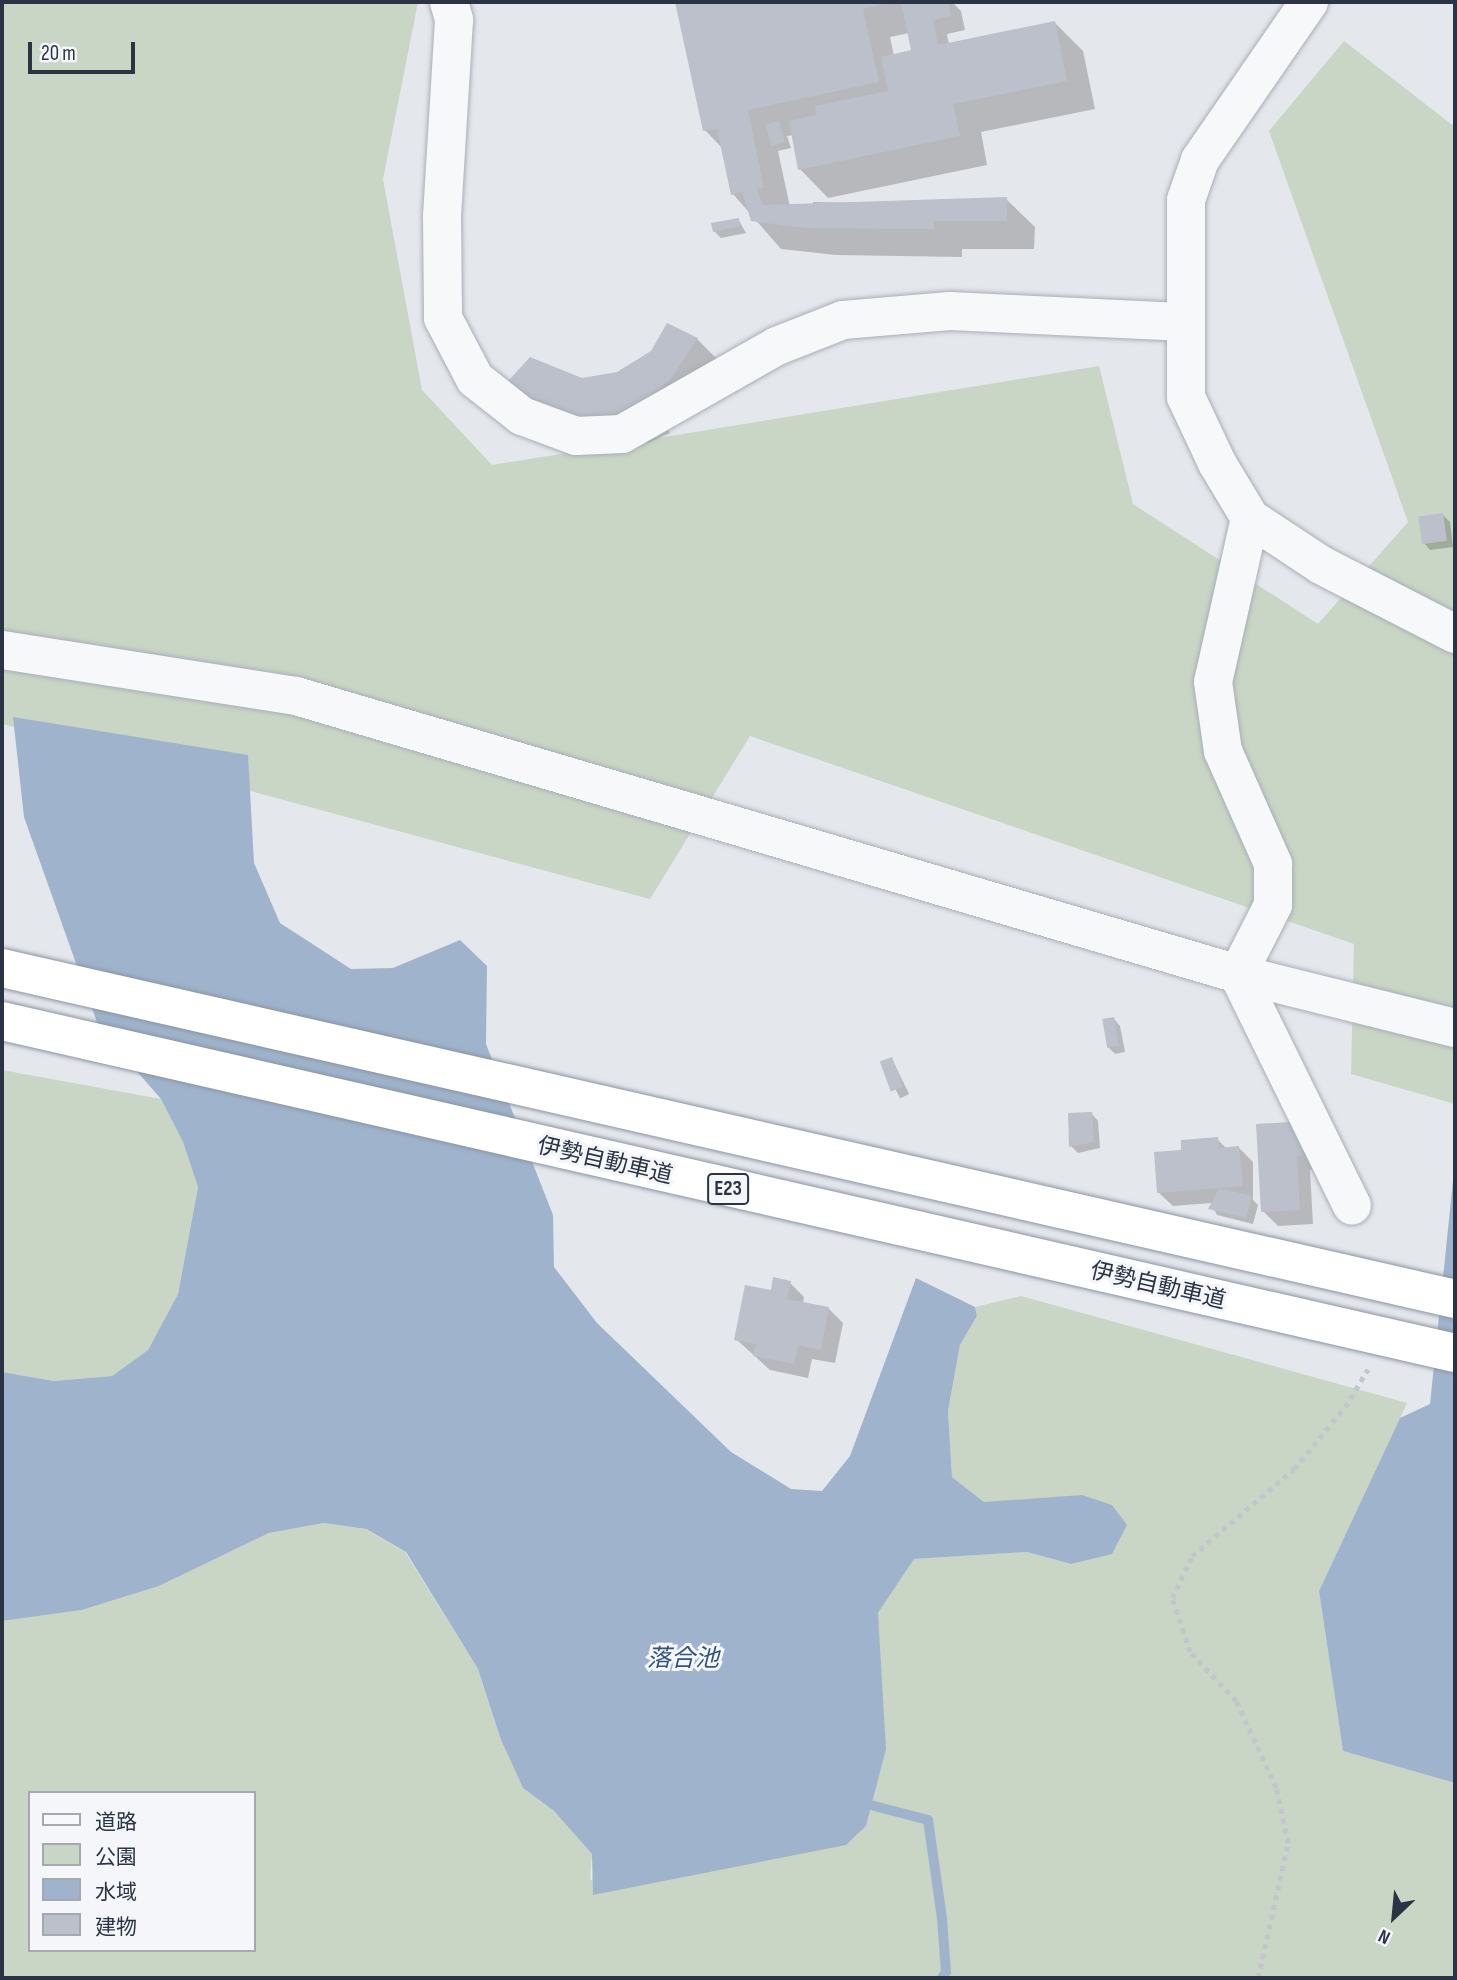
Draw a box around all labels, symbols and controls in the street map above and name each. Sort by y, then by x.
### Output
scale bar [32,28,138,72]
text: 20 m [41,41,76,66]
street label: 伊勢自動車道 [535,1132,675,1190]
road number: E23 [707,1172,749,1206]
street label: 伊勢自動車道 [1088,1257,1228,1315]
water label: 落合池 [647,1645,719,1673]
legend [28,1791,256,1952]
text: 道路 [95,1810,137,1835]
text: 公園 [95,1845,137,1870]
text: 水域 [95,1880,137,1905]
north arrow [1359,1882,1429,1952]
text: 建物 [95,1915,137,1940]
text: N [1375,1924,1394,1949]

